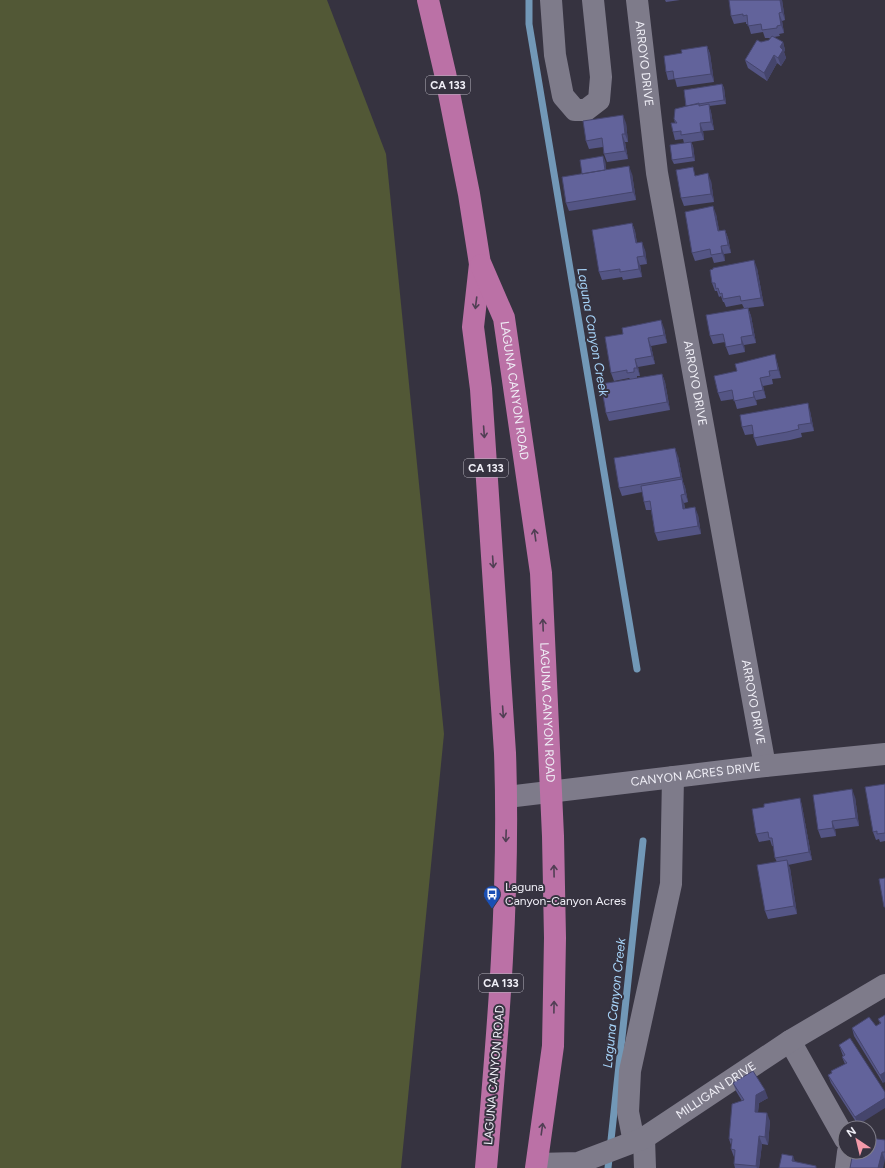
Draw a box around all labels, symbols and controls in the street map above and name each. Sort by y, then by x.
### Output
street label: ARROYO DRIVE [632,20,656,107]
road number: CA 133 [426,76,470,94]
water label: Laguna Canyon Creek [574,266,612,398]
one-way arrow [472,296,479,309]
street label: LAGUNA CANYON ROAD [498,320,532,461]
street label: ARROYO DRIVE [681,340,710,427]
one-way arrow [480,425,488,438]
road number: CA 133 [464,459,508,477]
one-way arrow [531,529,539,542]
one-way arrow [489,555,496,568]
one-way arrow [539,619,546,632]
street label: LAGUNA CANYON ROAD [537,642,558,783]
street label: ARROYO DRIVE [739,658,768,746]
one-way arrow [499,705,506,718]
street label: CANYON ACRES DRIVE [630,760,761,789]
one-way arrow [502,829,509,842]
one-way arrow [550,865,558,878]
place label: Laguna Canyon-Canyon Acres [505,880,627,908]
bus stop icon: Laguna Canyon-Canyon Acres [482,884,502,909]
water label: Laguna Canyon Creek [600,937,628,1069]
road number: CA 133 [479,974,523,992]
one-way arrow [550,1001,558,1014]
street label: LAGUNA CANYON ROAD [481,1005,507,1145]
street label: MILLIGAN DRIVE [673,1059,759,1122]
north arrow [837,1120,877,1160]
one-way arrow [538,1123,545,1136]
text: N [844,1124,859,1140]

